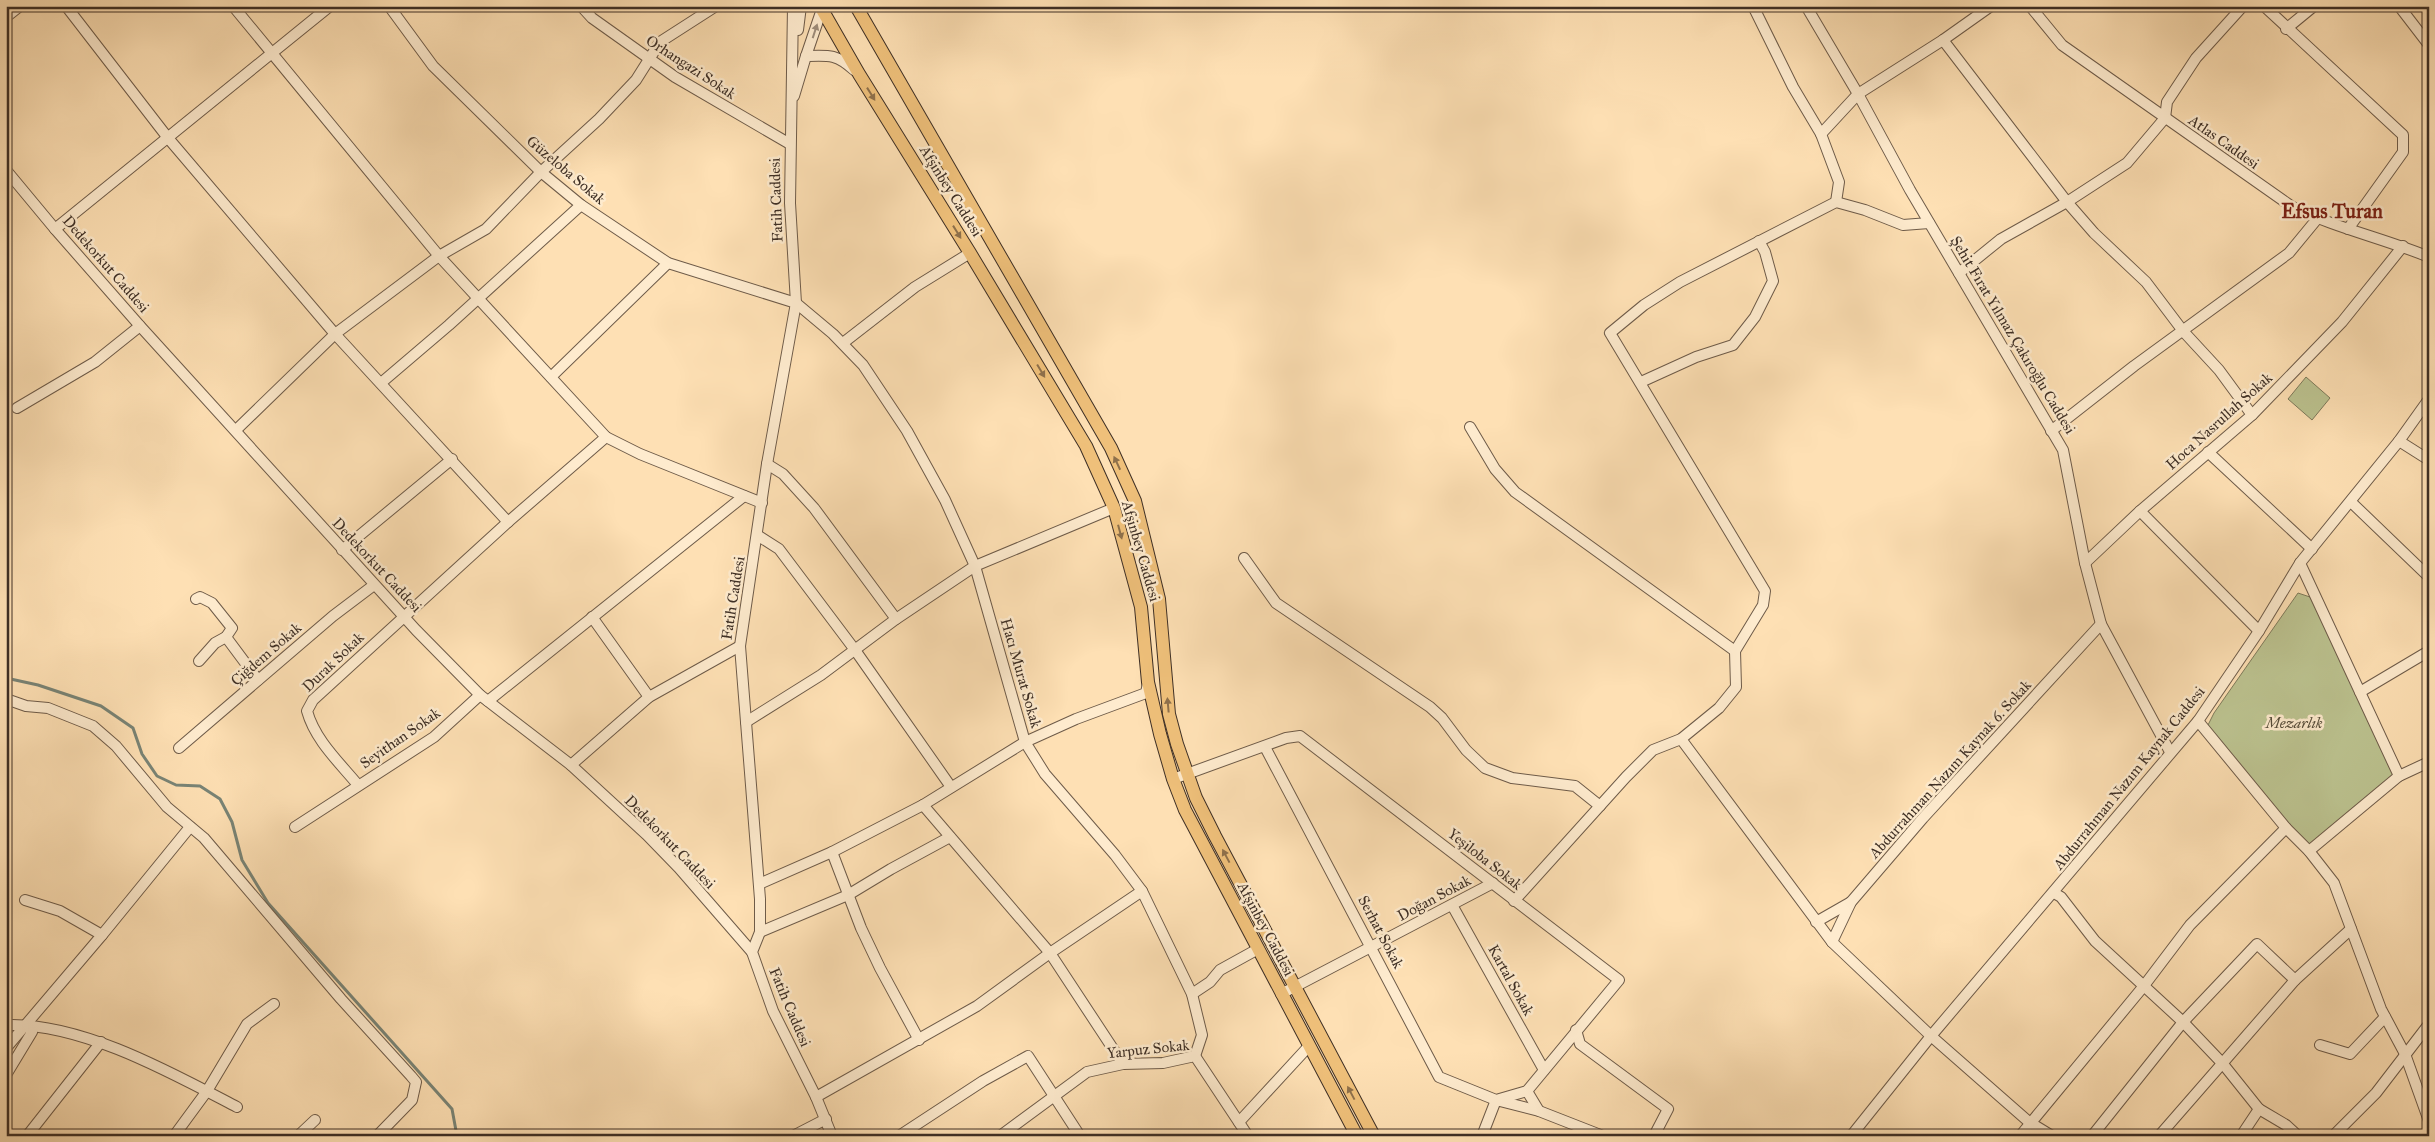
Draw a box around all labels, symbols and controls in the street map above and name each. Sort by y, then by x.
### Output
one-way arrow [811,23,819,38]
street label: Orhangazi Sokak [643,31,739,103]
one-way arrow [866,87,875,100]
street label: Atlas Caddesi [2184,111,2263,173]
street label: Güzeloba Sokak [523,132,609,208]
street label: Afşinbey Caddesi [915,141,986,240]
street label: Fatih Caddesi [766,158,786,242]
district label: Efsus Turan [2281,199,2383,223]
street label: Dedekorkut Caddesi [59,212,153,316]
one-way arrow [952,225,962,238]
street label: Şehit Fırat Yılmaz Çakıroğlu Caddesi [1947,233,2079,437]
one-way arrow [1036,364,1045,377]
street label: Hoca Nasrullah Sokak [2162,369,2276,473]
one-way arrow [1113,455,1122,470]
street label: Afşinbey Caddesi [1118,498,1164,603]
street label: Dedekorkut Caddesi [329,514,425,616]
one-way arrow [1117,524,1125,539]
street label: Fatih Caddesi [718,555,748,641]
street label: Hacı Murat Sokak [997,616,1045,730]
street label: Çiğdem Sokak [227,619,305,689]
street label: Durak Sokak [299,628,367,696]
street label: Abdurrahman Nazım Kaynak 6. Sokak [1864,676,2035,863]
street label: Abdurrahman Nazım Kaynak Caddesi [2049,683,2209,874]
one-way arrow [1164,697,1172,713]
street label: Seyithan Sokak [356,704,444,772]
park label: Mezarlık [2263,714,2323,732]
street label: Dedekorkut Caddesi [621,792,719,892]
street label: Yeşiloba Sokak [1444,824,1526,894]
one-way arrow [1222,849,1230,863]
street label: Doğan Sokak [1394,871,1474,925]
street label: Afşinbey Caddesi [1233,878,1298,979]
street label: Serhat Sokak [1354,892,1408,972]
street label: Kartal Sokak [1484,942,1538,1019]
street label: Fatih Caddesi [765,965,815,1049]
street label: Yarpuz Sokak [1106,1036,1190,1062]
one-way arrow [1347,1085,1355,1100]

